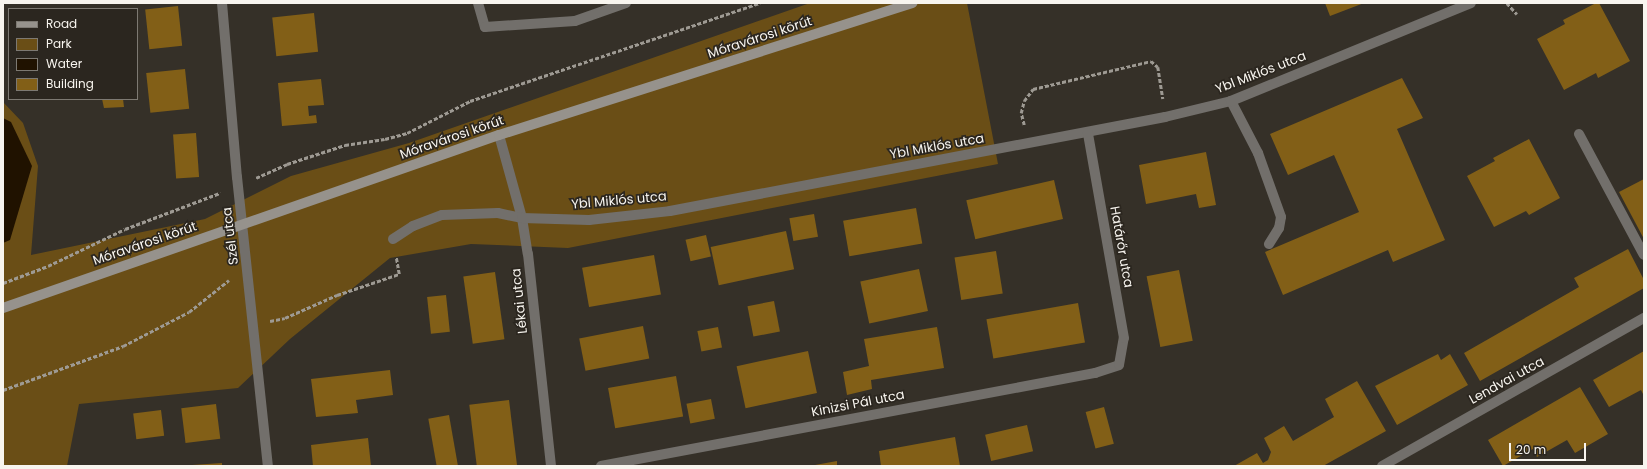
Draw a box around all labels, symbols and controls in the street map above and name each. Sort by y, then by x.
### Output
legend [8,8,138,100]
street label: Móravárosi körút [706,14,814,62]
text: Road [46,15,77,32]
text: Park [46,35,72,52]
street label: Ybl Miklós utca [1214,49,1308,97]
text: Water [46,55,82,72]
text: Building [46,75,94,92]
street label: Móravárosi körút [398,113,506,163]
street label: Ybl Miklós utca [889,131,985,163]
street label: Ybl Miklós utca [571,189,667,213]
street label: Határőr utca [1106,205,1136,289]
street label: Szél utca [220,206,242,266]
street label: Móravárosi körút [91,219,199,269]
street label: Lékai utca [509,268,531,334]
street label: Lendvai utca [1467,354,1547,408]
street label: Kinizsi Pál utca [810,387,906,421]
scale bar [1511,435,1588,461]
text: 20 m [1516,441,1546,458]

